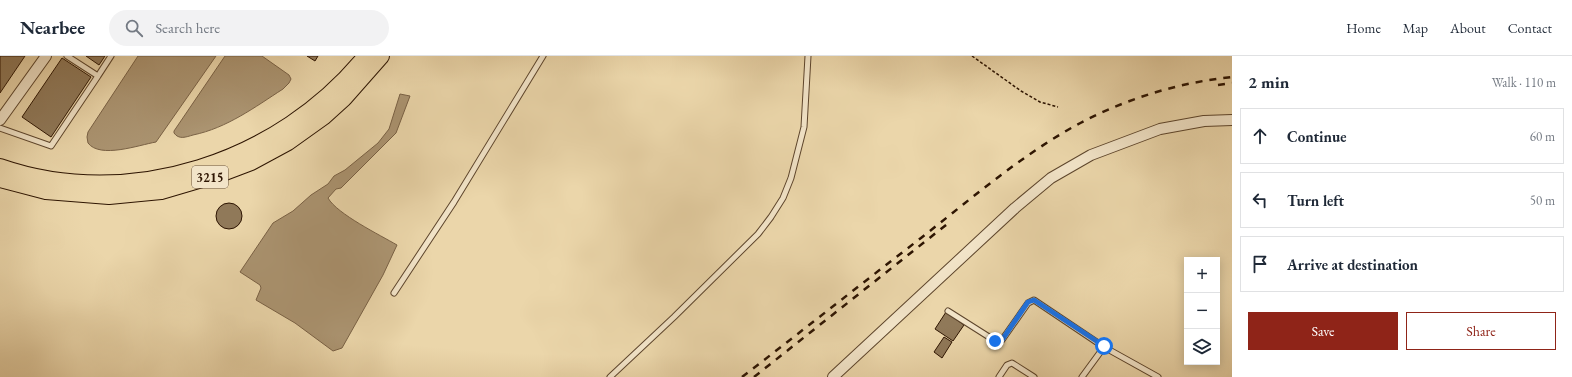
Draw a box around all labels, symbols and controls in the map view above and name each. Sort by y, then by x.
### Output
search box [109,10,389,46]
text: Nearbee [20,15,85,40]
icon: search [123,17,145,39]
text: Search here [155,18,220,37]
text: Home [1346,19,1381,37]
text: Map [1403,19,1428,37]
text: About [1450,19,1486,37]
text: Contact [1508,19,1552,37]
text: 2 min [1248,71,1289,93]
text: Walk · 110 m [1492,74,1556,91]
icon: ahead [1249,125,1271,147]
text: Continue [1287,127,1347,146]
text: 60 m [1530,128,1555,145]
road number: 3215 [192,166,228,188]
icon: left [1249,189,1271,211]
text: Turn left [1287,191,1344,210]
text: 50 m [1530,192,1555,209]
icon: arrive [1249,253,1271,275]
text: Arrive at destination [1287,255,1418,274]
map controls [1184,257,1220,365]
button: + [1184,257,1220,293]
button: − [1184,293,1220,329]
button: Save [1248,312,1398,350]
button: Share [1406,312,1556,350]
button: layers [1184,329,1220,365]
route end [986,332,1004,350]
route start [1095,337,1113,355]

